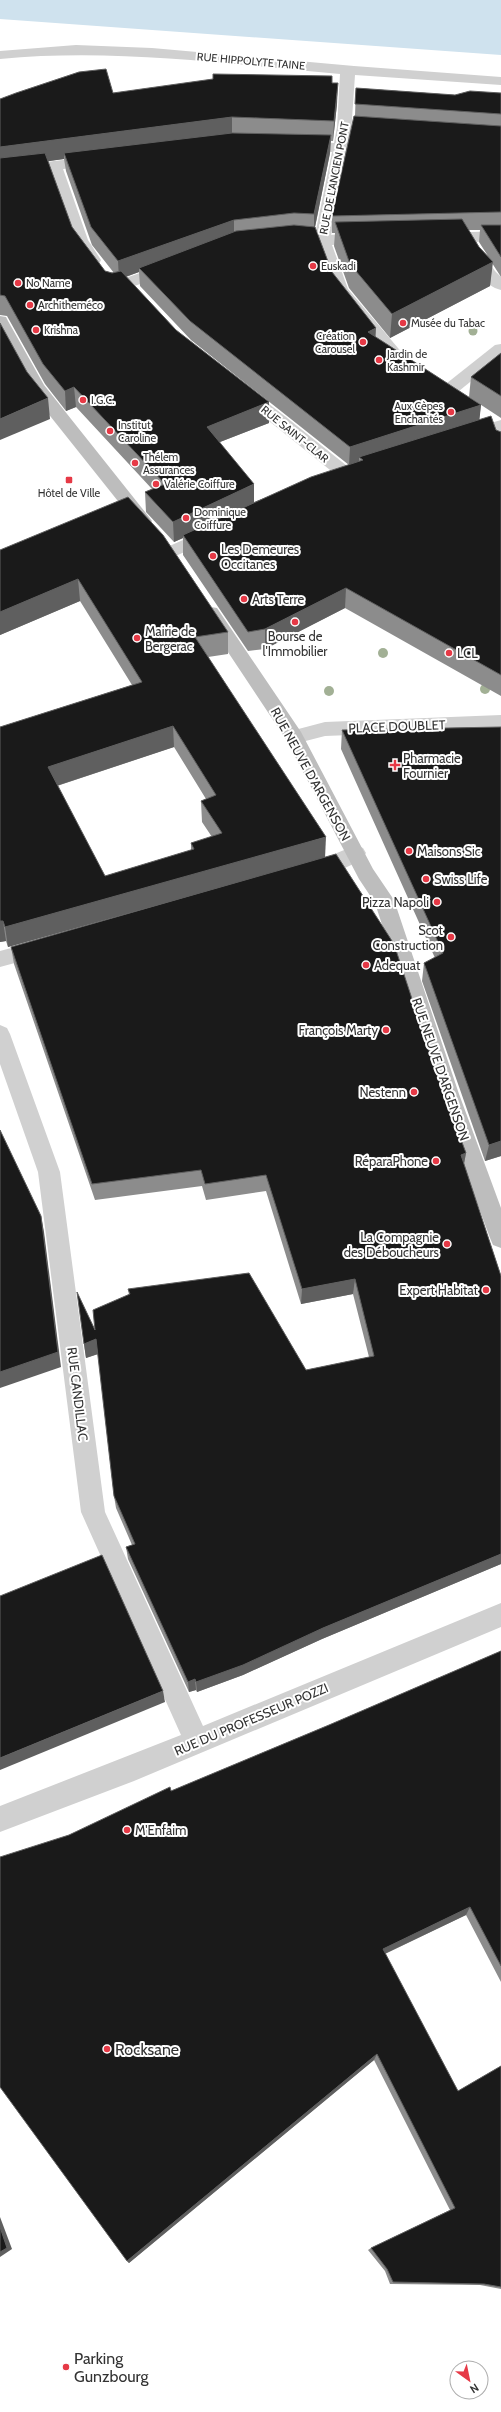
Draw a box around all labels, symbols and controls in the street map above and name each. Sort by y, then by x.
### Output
street label: RUE HIPPOLYTE TAINE [196,49,306,73]
street label: RUE DE L'ANCIEN PONT [316,120,352,236]
place label: Euskadi [321,259,356,273]
marker: Euskadi [308,261,318,271]
place label: No Name [26,276,71,290]
marker: No Name [13,278,23,288]
place label: Architheméco [38,298,103,312]
marker: Architheméco [25,300,35,310]
place label: Musée du Tabac [411,316,485,330]
marker: Musée du Tabac [398,318,408,328]
place label: Krishna [44,323,79,337]
marker: Krishna [31,325,41,335]
place label: Création Carousel [315,329,355,356]
marker: Création Carousel [358,337,368,347]
place label: Jardin de Kashmir [386,347,427,374]
marker: Jardin de Kashmir [374,355,384,365]
place label: I.G.C. [91,393,115,407]
marker: I.G.C. [78,395,88,405]
place label: Aux Cèpes Enchantés [394,399,443,426]
street label: RUE SAINT-CLAR [258,403,332,466]
marker: Aux Cèpes Enchantés [446,407,456,417]
place label: Institut Caroline [118,418,157,445]
marker: Institut Caroline [105,426,115,436]
place label: Thélem Assurances [143,450,195,477]
marker: Thélem Assurances [130,458,140,468]
marker: Hôtel de Ville [64,475,74,485]
place label: Valérie Coiffure [164,477,235,491]
marker: Valérie Coiffure [151,479,161,489]
place label: Hôtel de Ville [38,486,101,500]
place label: Dominique Coiffure [194,505,246,532]
marker: Dominique Coiffure [181,513,191,523]
place label: Les Demeures Occitanes [221,541,300,572]
marker: Les Demeures Occitanes [208,551,218,561]
place label: Arts Terre [252,591,304,607]
marker: Arts Terre [239,594,249,604]
marker: Bourse de l'Immobilier [290,617,300,627]
place label: Mairie de Bergerac [145,623,195,654]
place label: Bourse de l'Immobilier [263,628,328,659]
marker: Mairie de Bergerac [132,633,142,643]
place label: LCL [457,645,478,661]
marker: LCL [444,648,454,658]
street label: RUE NEUVE D'ARGENSON [268,705,354,843]
street label: PLACE DOUBLET [348,716,446,736]
place label: Pharmacie Fournier [403,750,461,781]
marker: Pharmacie Fournier [390,760,400,770]
place label: Maisons Sic [417,843,481,859]
marker: Maisons Sic [404,846,414,856]
place label: Swiss Life [434,871,488,887]
marker: Swiss Life [421,874,431,884]
place label: Pizza Napoli [362,894,429,910]
marker: Pizza Napoli [432,897,442,907]
place label: Scot Construction [373,922,444,953]
marker: Scot Construction [446,932,456,942]
place label: Adequat [374,957,421,973]
marker: Adequat [361,960,371,970]
street label: RUE NEUVE D'ARGENSON [409,995,473,1143]
place label: François Marty [298,1022,378,1038]
marker: François Marty [381,1025,391,1035]
place label: Nestenn [359,1084,406,1100]
marker: Nestenn [409,1087,419,1097]
place label: RéparaPhone [355,1153,428,1169]
marker: RéparaPhone [431,1156,441,1166]
place label: La Compagnie des Déboucheurs [344,1229,440,1260]
marker: La Compagnie des Déboucheurs [442,1239,452,1249]
place label: Expert Habitat [399,1282,479,1298]
marker: Expert Habitat [481,1285,491,1295]
street label: RUE CANDILLAC [64,1346,92,1442]
street label: RUE DU PROFESSEUR POZZI [172,1679,330,1759]
place label: M'Enfaim [135,1822,186,1838]
marker: M'Enfaim [122,1825,132,1835]
place label: Rocksane [115,2040,179,2059]
marker: Rocksane [102,2044,112,2054]
place label: Parking Gunzbourg [74,2349,150,2386]
north arrow [449,2360,489,2400]
marker: Parking Gunzbourg [61,2362,71,2372]
text: N [467,2380,482,2396]

